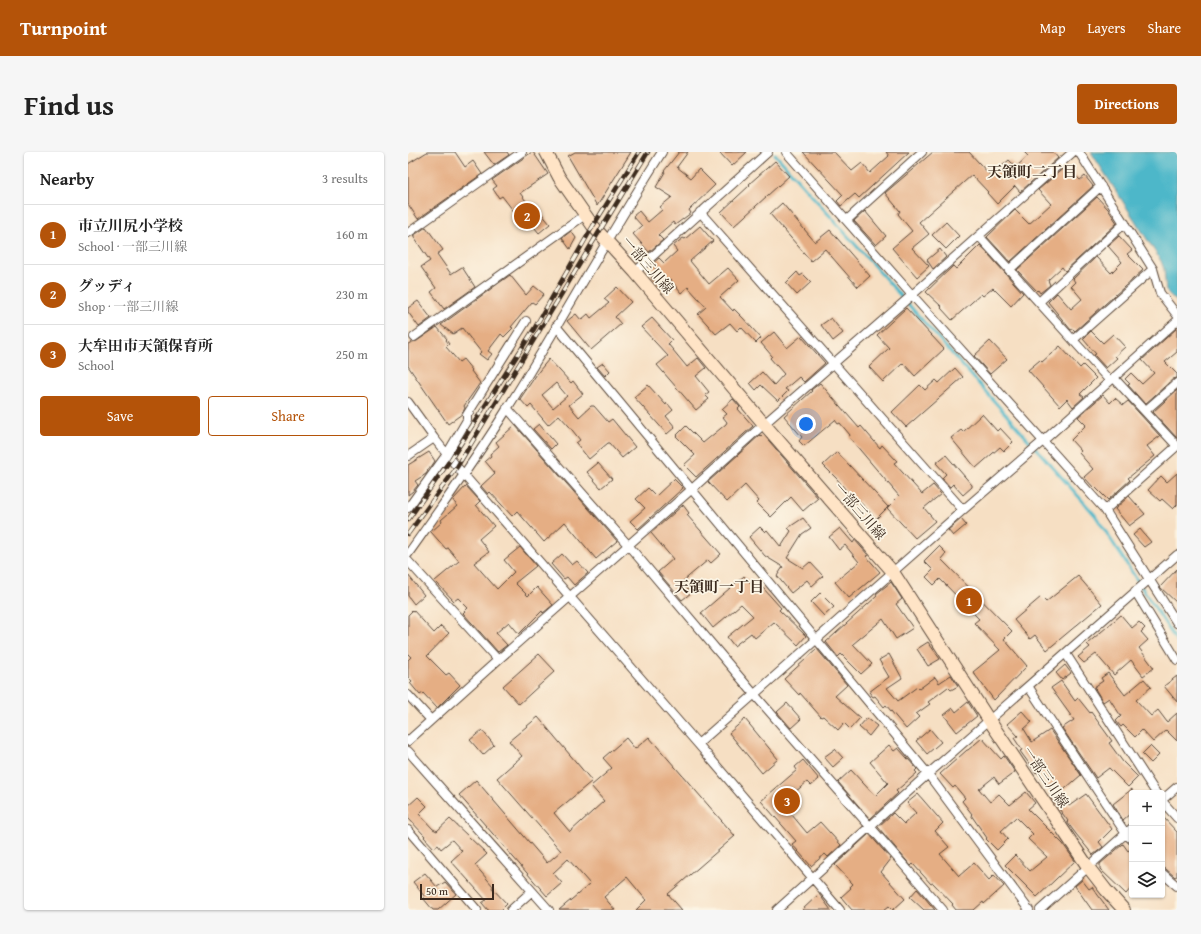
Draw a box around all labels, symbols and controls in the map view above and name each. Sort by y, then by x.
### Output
text: Turnpoint [20,14,107,42]
text: Map [1040,18,1066,38]
text: Layers [1088,18,1126,38]
text: Share [1148,18,1181,38]
text: Find us [24,84,114,125]
button: Directions [1077,84,1177,124]
district label: 天領町二丁目 [987,161,1077,182]
text: Nearby [40,166,94,191]
text: 3 results [322,169,368,188]
pin: 2 [514,201,540,231]
text: 市立川尻小学校 [78,215,183,236]
text: 1 [50,225,56,244]
text: 160 m [336,225,368,244]
street label: 一部三川線 [617,232,679,298]
text: School · 一部三川線 [78,237,187,256]
text: グッディ [78,275,136,296]
text: 2 [50,285,56,304]
text: 230 m [336,285,368,304]
text: Shop · 一部三川線 [78,297,178,316]
text: 大牟田市天領保育所 [78,335,213,356]
text: 3 [50,345,56,364]
text: 250 m [336,345,368,364]
text: School [78,356,114,375]
button: Save [40,396,200,436]
button: Share [208,396,368,436]
your location [796,414,816,434]
street label: 一部三川線 [829,478,891,544]
district label: 天領町一丁目 [674,576,764,597]
pin: 1 [956,586,982,616]
street label: 一部三川線 [1018,742,1074,812]
pin: 3 [774,786,800,816]
map controls [1129,790,1165,898]
button: + [1129,790,1165,826]
button: − [1129,826,1165,862]
button: layers [1129,862,1165,898]
scale bar [420,882,494,901]
text: 50 m [426,883,448,899]

